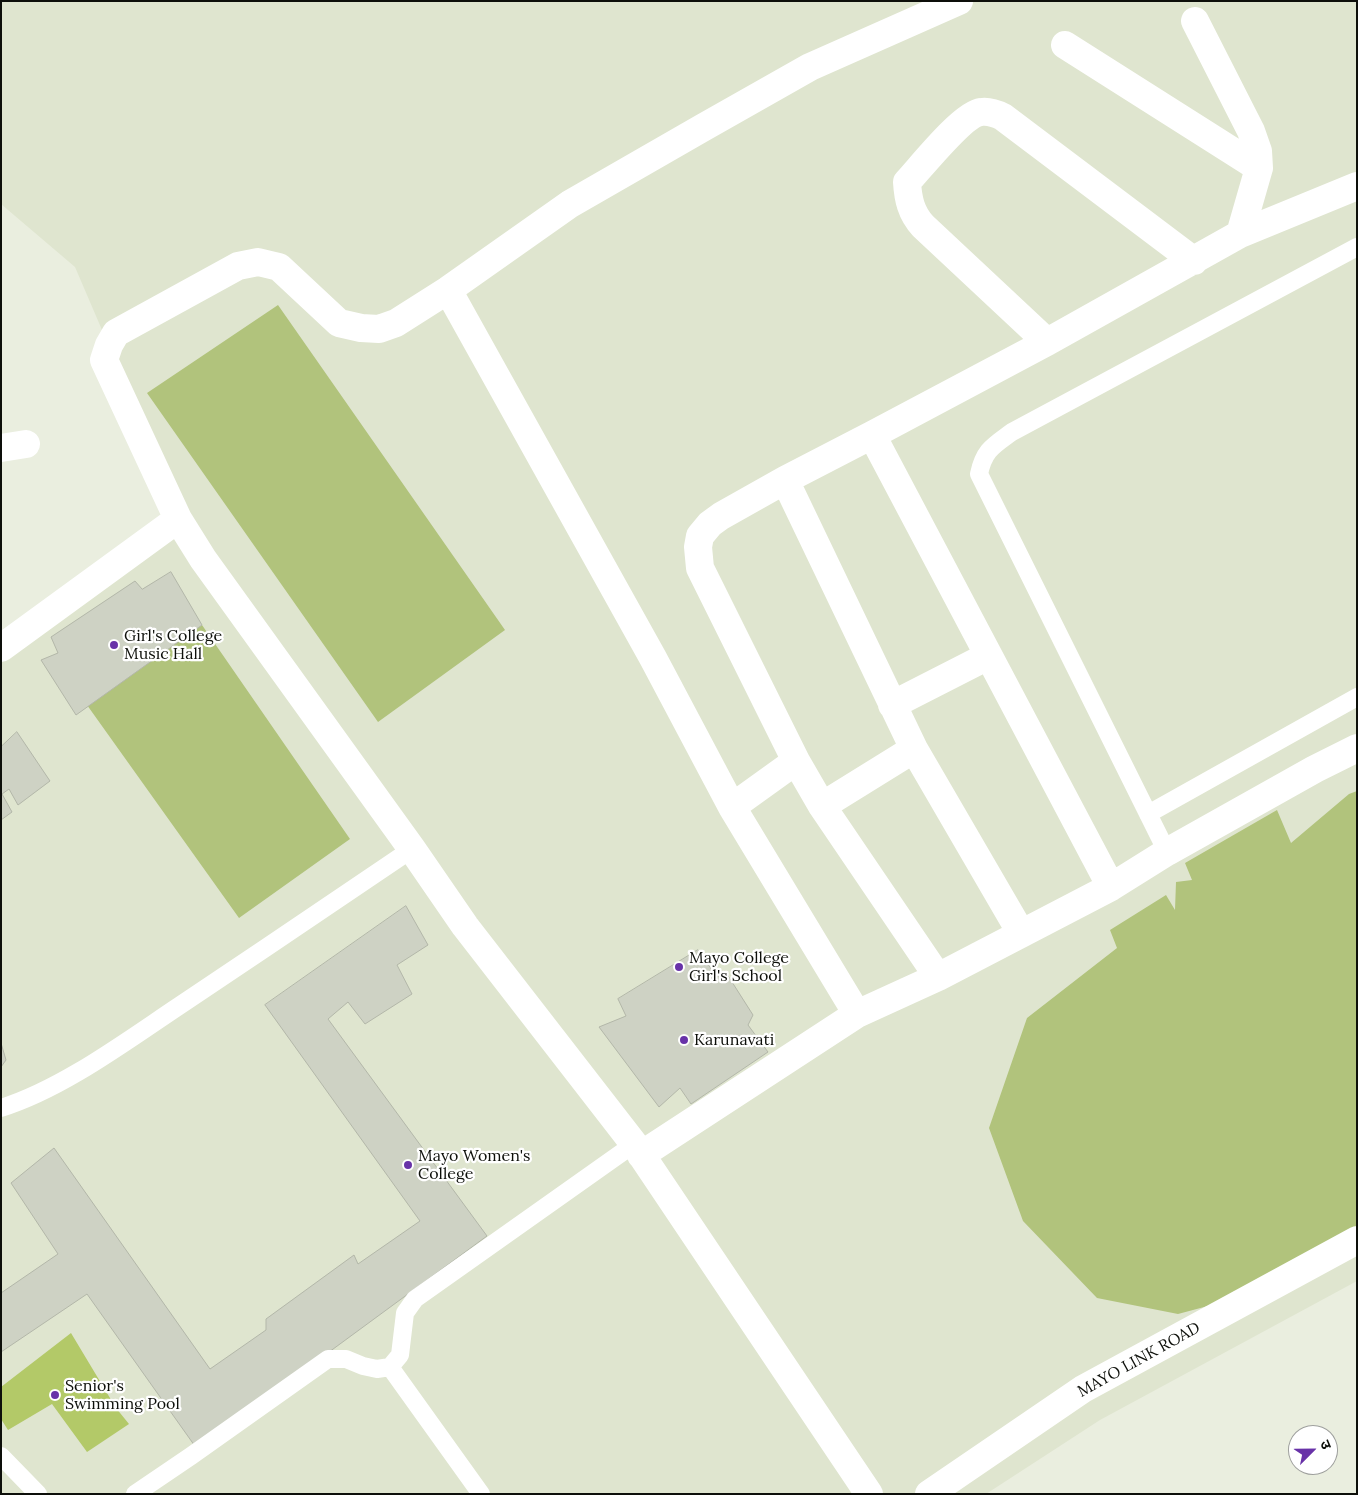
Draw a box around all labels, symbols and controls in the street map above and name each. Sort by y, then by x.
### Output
place label: Girl's College Music Hall [124,626,222,664]
marker: Girl's College Music Hall [108,639,120,651]
place label: Mayo College Girl's School [689,948,789,986]
marker: Mayo College Girl's School [673,961,685,973]
place label: Karunavati [694,1030,774,1050]
marker: Karunavati [678,1034,690,1046]
place label: Mayo Women's College [418,1146,531,1184]
marker: Mayo Women's College [402,1159,414,1171]
street label: MAYO LINK ROAD [1074,1318,1204,1402]
place label: Senior's Swimming Pool [65,1376,180,1414]
marker: Senior's Swimming Pool [49,1389,61,1401]
north arrow [1288,1425,1338,1475]
text: उ [1316,1437,1336,1452]

